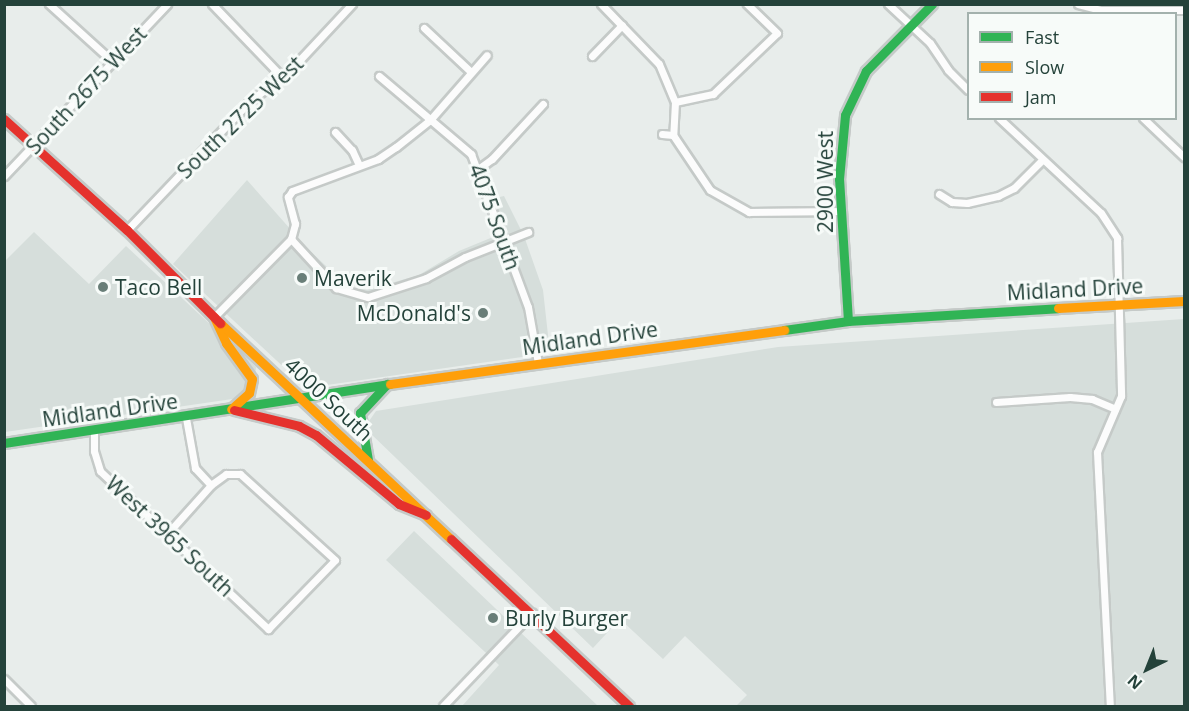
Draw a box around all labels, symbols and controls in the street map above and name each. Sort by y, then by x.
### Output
legend [967,12,1177,120]
street label: South 2675 West [21,21,151,159]
text: Fast [1025,25,1059,49]
street label: South 2725 West [172,51,308,183]
text: Slow [1025,55,1064,79]
text: Jam [1025,85,1057,109]
street label: 2900 West [812,131,838,233]
street label: 4075 South [464,161,526,273]
place label: Maverik [314,265,392,291]
marker: Maverik [295,271,309,285]
street label: Midland Drive [1006,273,1144,305]
place label: Taco Bell [115,274,202,300]
marker: Taco Bell [96,280,110,294]
place label: McDonald's [357,300,471,326]
marker: McDonald's [476,306,490,320]
street label: Midland Drive [521,316,659,360]
street label: 4000 South [280,352,378,446]
street label: Midland Drive [41,388,179,432]
street label: West 3965 South [101,471,239,601]
place label: Burly Burger [505,605,628,631]
marker: Burly Burger [486,611,500,625]
north arrow [1117,639,1177,699]
text: N [1122,670,1147,695]

